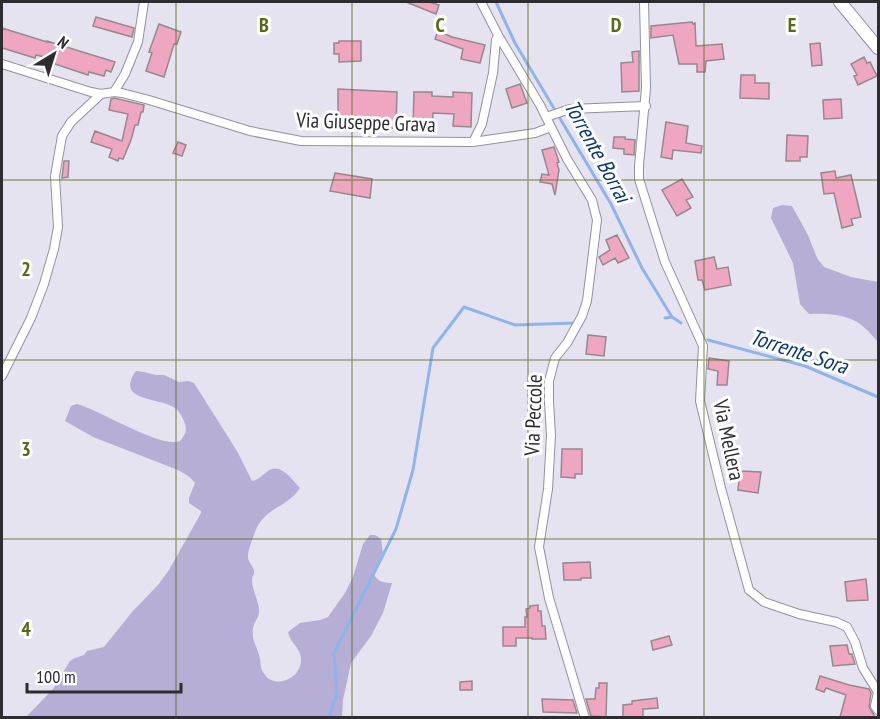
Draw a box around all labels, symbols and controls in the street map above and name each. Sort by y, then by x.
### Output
text: B [259,12,269,38]
text: C [435,12,445,38]
text: D [611,12,622,38]
text: E [788,12,796,38]
north arrow [24,24,84,84]
text: N [54,32,73,53]
water label: Torrente Borrai [558,95,639,210]
street label: Via Giuseppe Grava [295,106,436,138]
text: 2 [21,256,31,282]
water label: Torrente Sora [747,322,853,380]
street label: Via Peccole [518,374,548,457]
street label: Via Mellera [707,396,751,483]
text: 3 [21,436,31,462]
text: 4 [21,616,31,642]
scale bar [27,656,182,694]
text: 100 m [36,665,76,688]

